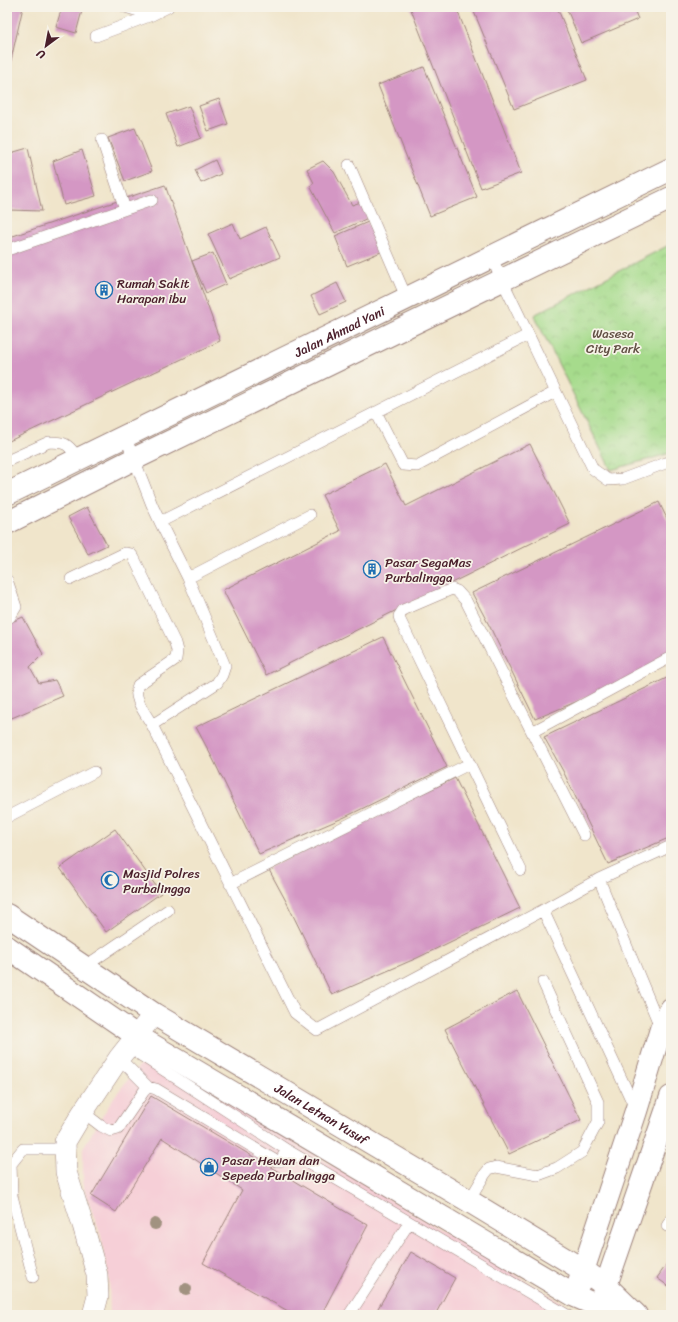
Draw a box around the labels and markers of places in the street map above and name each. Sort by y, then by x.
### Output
place label: Rumah Sakit Harapan ibu [117,272,190,310]
building icon: Rumah Sakit Harapan ibu [94,280,114,300]
place label: Pasar SegaMas Purbalingga [385,551,472,589]
building icon: Pasar SegaMas Purbalingga [362,559,382,579]
place label: Masjid Polres Purbalingga [123,862,200,900]
mosque icon: Masjid Polres Purbalingga [100,870,120,890]
place label: Pasar Hewan dan Sepeda Purbalingga [222,1149,335,1187]
shop icon: Pasar Hewan dan Sepeda Purbalingga [199,1157,219,1177]

